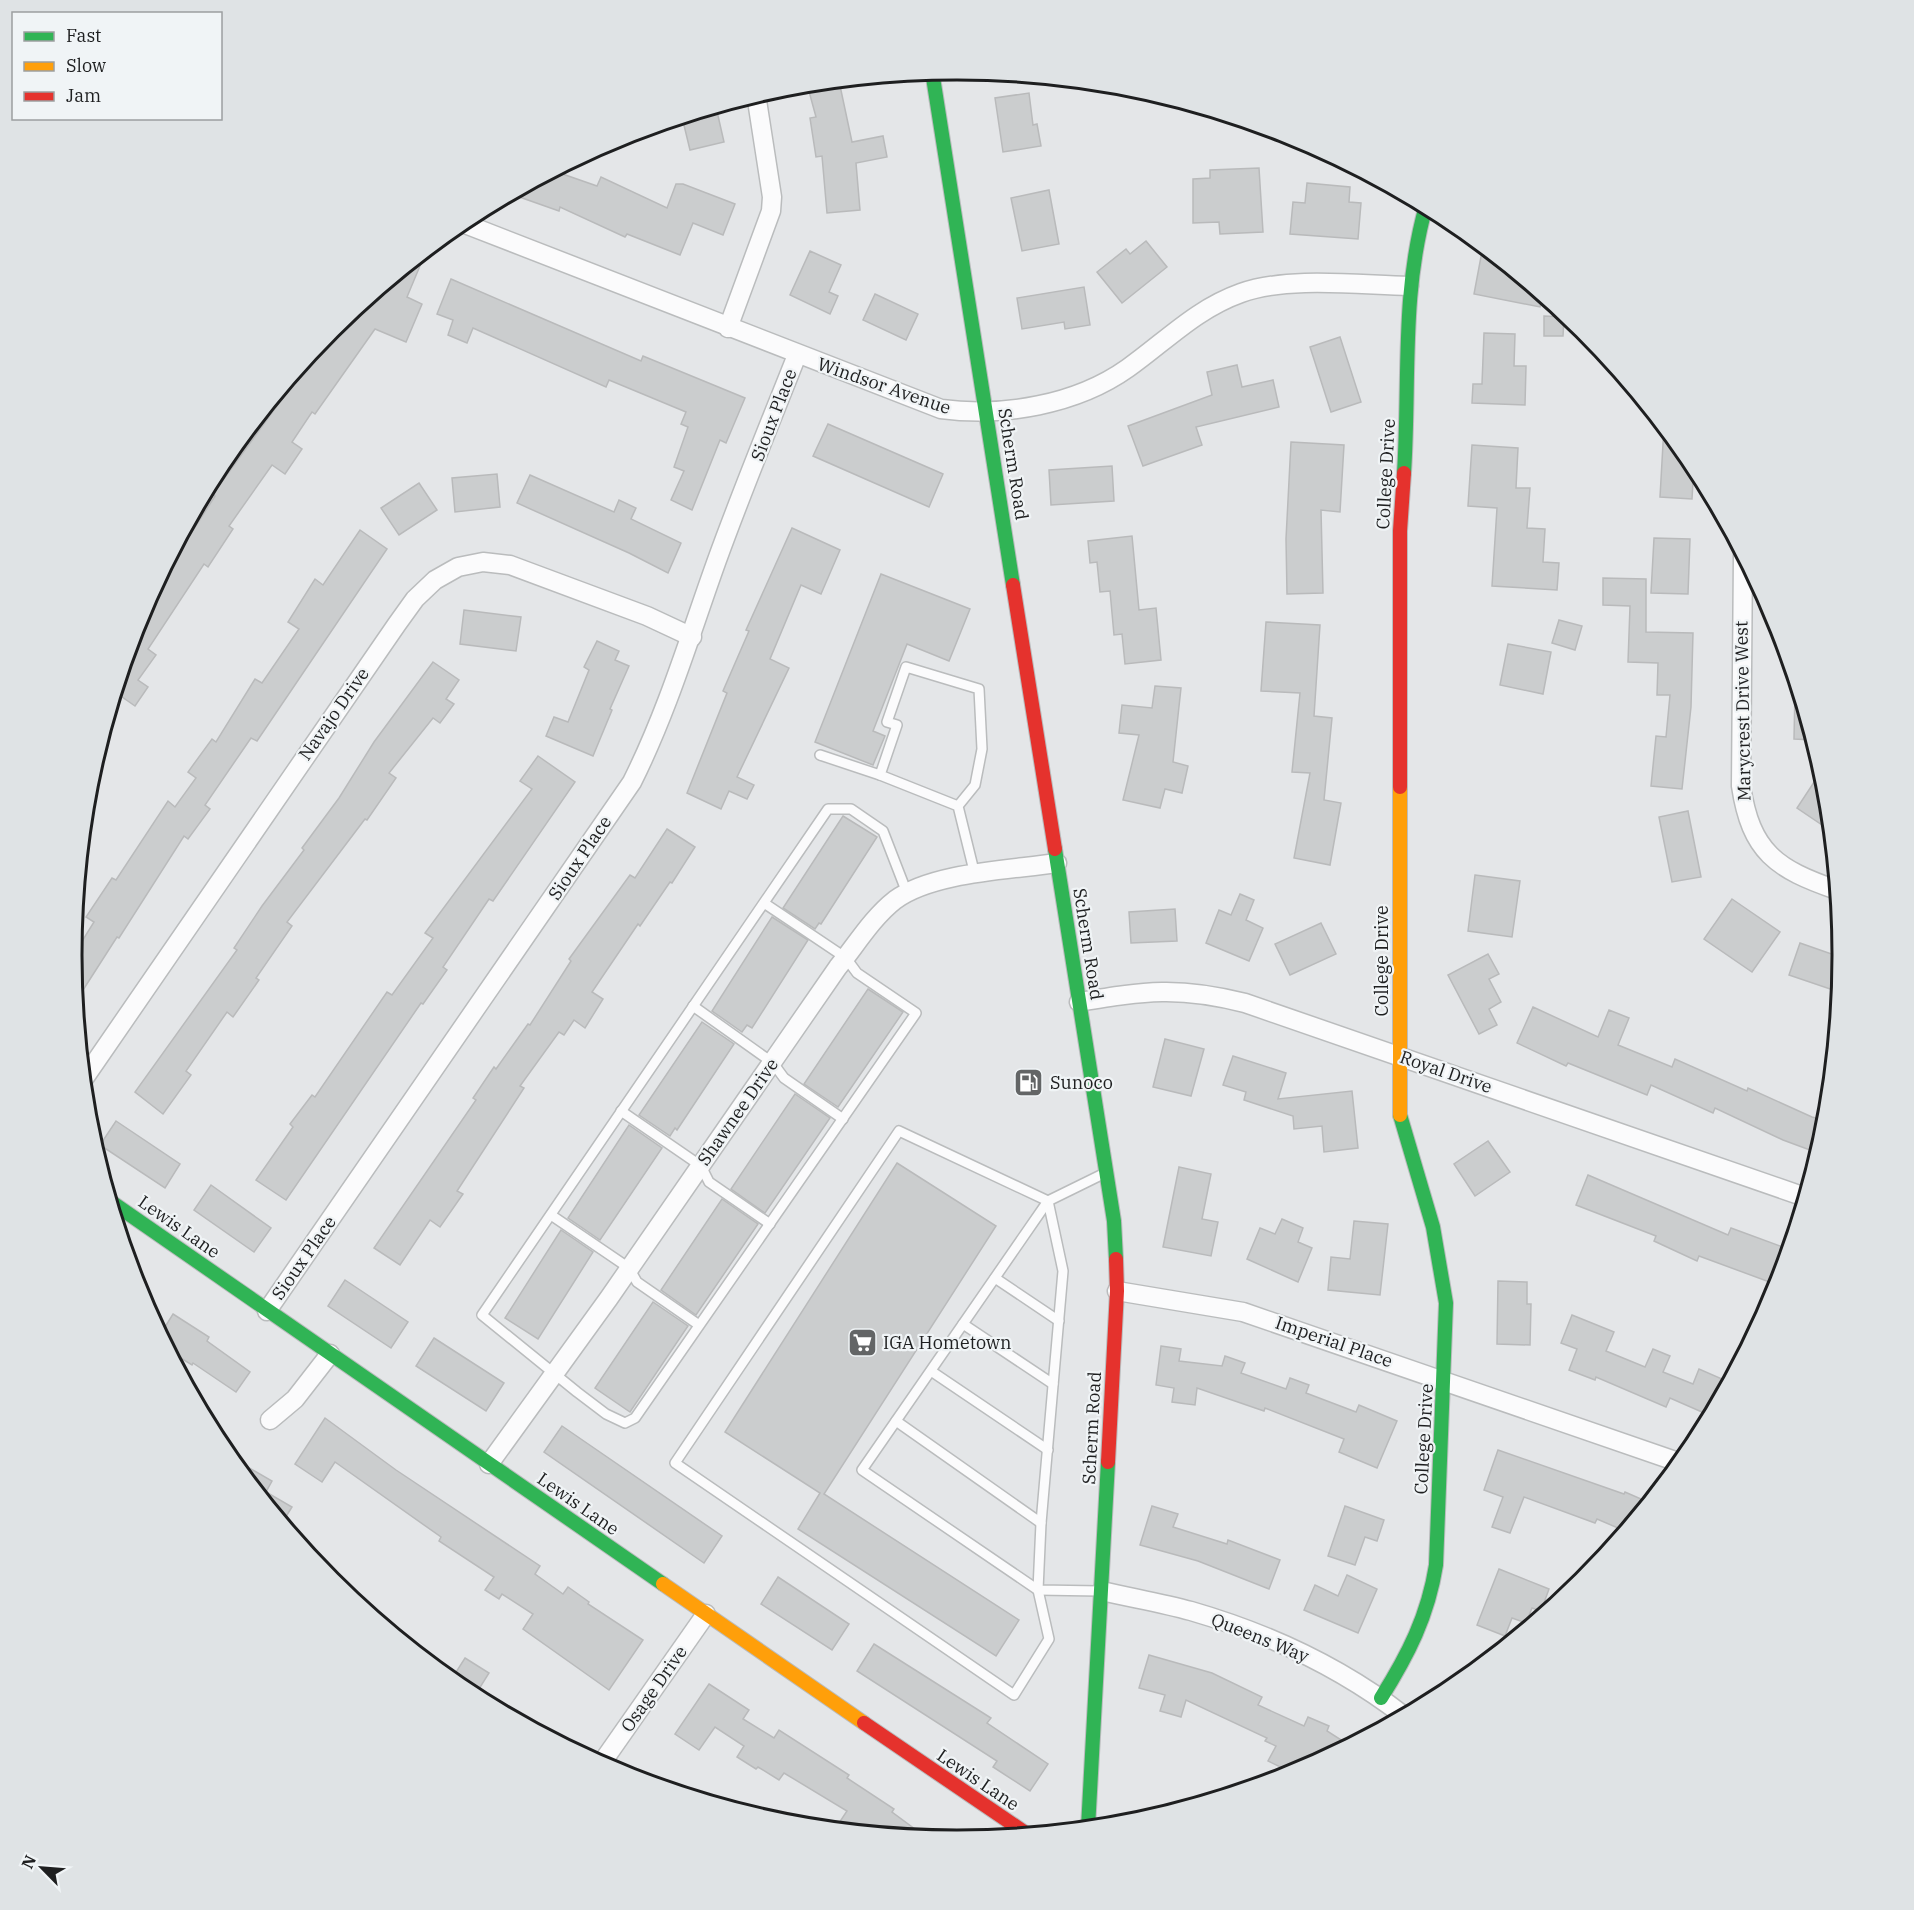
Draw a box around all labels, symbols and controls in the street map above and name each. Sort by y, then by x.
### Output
legend [12,12,222,120]
text: Fast [66,24,101,47]
text: Slow [66,54,106,77]
text: Jam [66,84,101,107]
street label: Windsor Avenue [814,352,954,419]
street label: Sioux Place [745,365,802,464]
street label: Scherm Road [993,406,1034,522]
street label: College Drive [1371,418,1400,530]
street label: Marycrest Drive West [1729,621,1756,801]
street label: Navajo Drive [293,663,374,765]
street label: Sioux Place [543,811,616,904]
street label: Scherm Road [1068,886,1109,1002]
street label: College Drive [1370,905,1393,1017]
street label: Royal Drive [1397,1045,1495,1098]
street label: Shawnee Drive [692,1054,783,1170]
fuel station icon: Sunoco [1013,1067,1045,1099]
place label: Sunoco [1050,1071,1113,1094]
street label: Lewis Lane [134,1190,225,1263]
street label: Sioux Place [266,1211,341,1304]
street label: Imperial Place [1272,1311,1396,1372]
supermarket icon: IGA Hometown [846,1327,878,1359]
place label: IGA Hometown [883,1331,1012,1354]
street label: Scherm Road [1077,1371,1106,1485]
street label: College Drive [1409,1383,1438,1495]
street label: Lewis Lane [533,1467,624,1540]
street label: Queens Way [1208,1608,1313,1668]
street label: Osage Drive [615,1641,692,1736]
street label: Lewis Lane [933,1744,1024,1816]
north arrow [12,1838,72,1898]
text: N [17,1852,40,1872]

